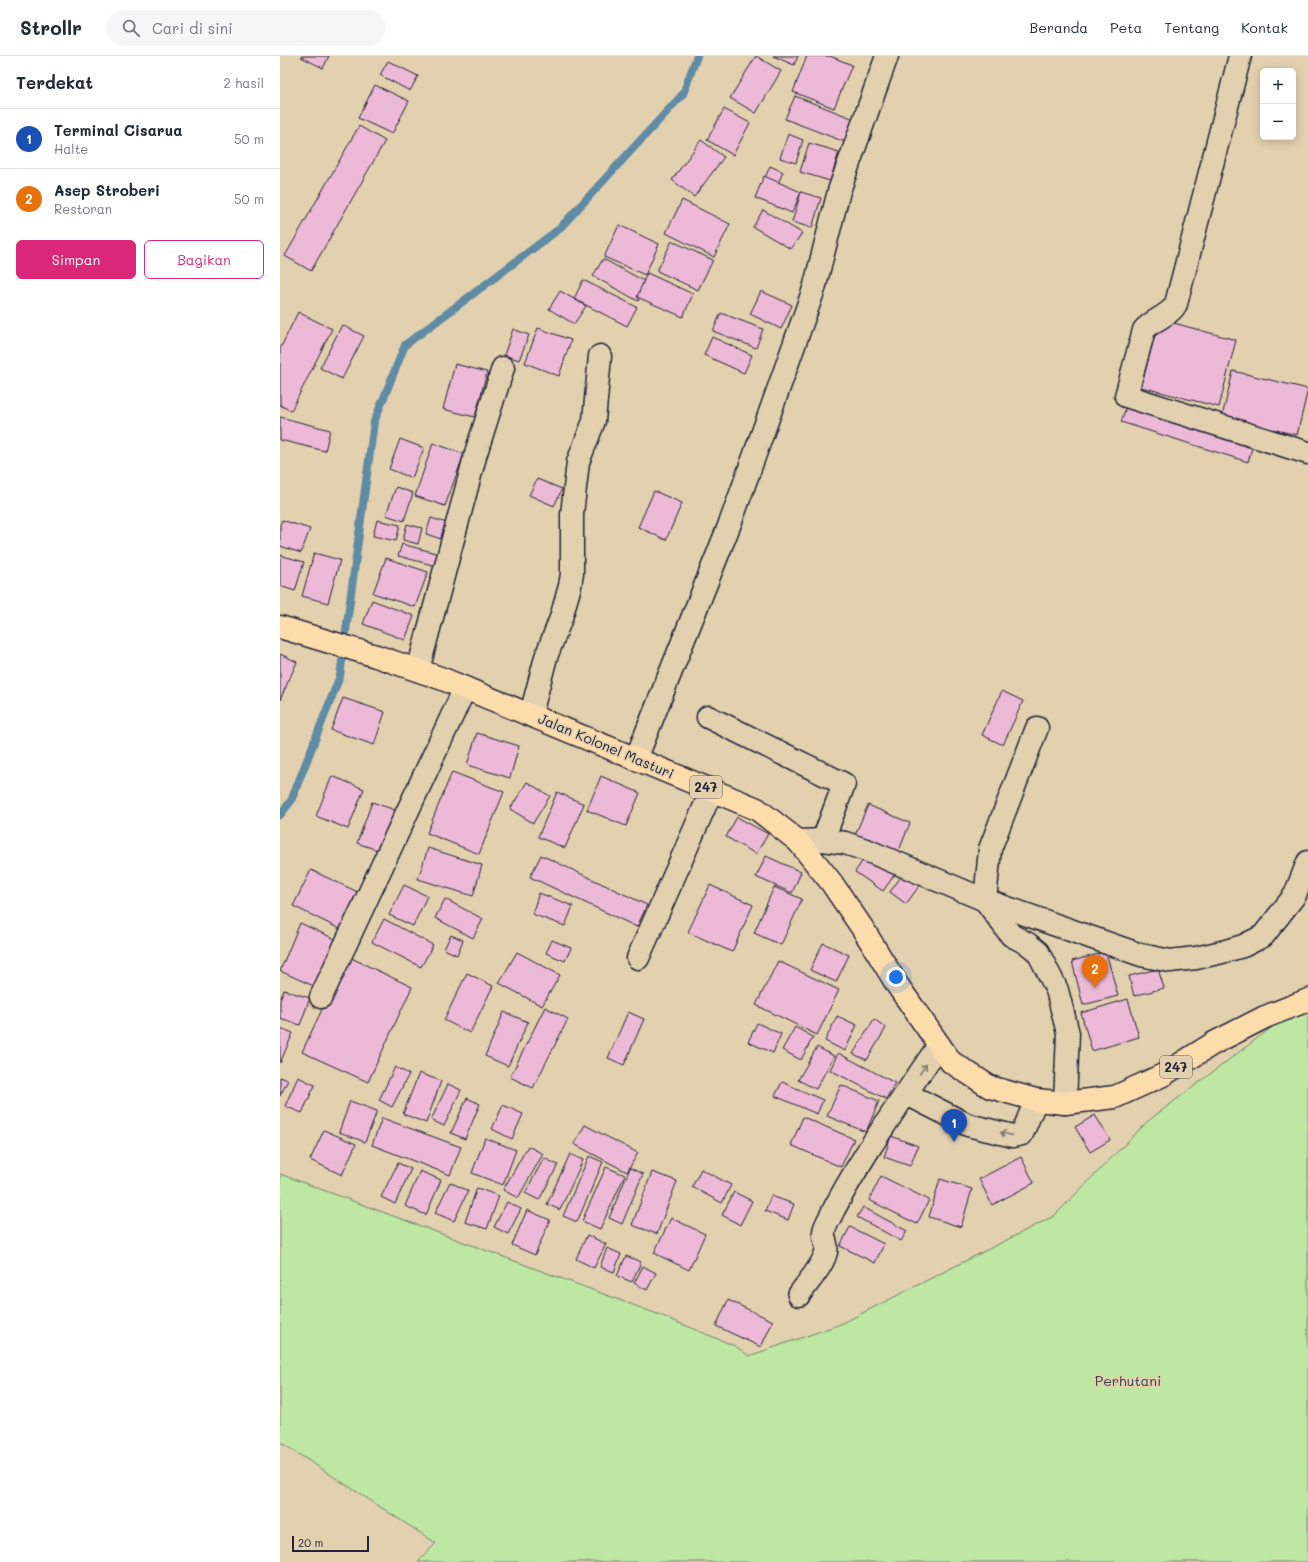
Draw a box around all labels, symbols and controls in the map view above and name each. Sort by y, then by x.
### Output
search box [106,10,386,46]
text: Strollr [20,15,82,40]
icon: search [120,17,142,39]
text: Cari di sini [152,18,233,38]
text: Beranda [1030,18,1088,37]
text: Peta [1110,18,1142,37]
text: Tentang [1164,18,1219,37]
text: Kontak [1241,18,1288,37]
map controls [1260,68,1296,140]
button: + [1260,68,1296,104]
text: Terdekat [16,71,93,93]
text: 2 hasil [224,74,264,91]
button: − [1260,104,1296,140]
text: Terminal Cisarua [54,120,182,140]
text: 1 [26,130,32,147]
text: 50 m [234,130,264,147]
text: Halte [54,140,88,157]
text: Asep Stroberi [54,180,160,200]
text: 2 [25,190,33,207]
text: 50 m [234,190,264,207]
text: Restoran [54,200,112,217]
button: Simpan [16,240,136,279]
button: Bagikan [144,240,264,279]
street label: Jalan Kolonel Masturi [535,708,677,783]
road number: 247 [690,776,722,798]
pin: 2 [1082,955,1108,988]
your location [886,967,906,987]
road number: 247 [1160,1056,1192,1078]
one-way arrow [919,1064,927,1075]
pin: 1 [941,1109,967,1142]
one-way arrow [1000,1130,1013,1138]
park label: Perhutani [1095,1371,1161,1390]
scale bar [292,1534,369,1553]
text: 20 m [298,1535,323,1550]

